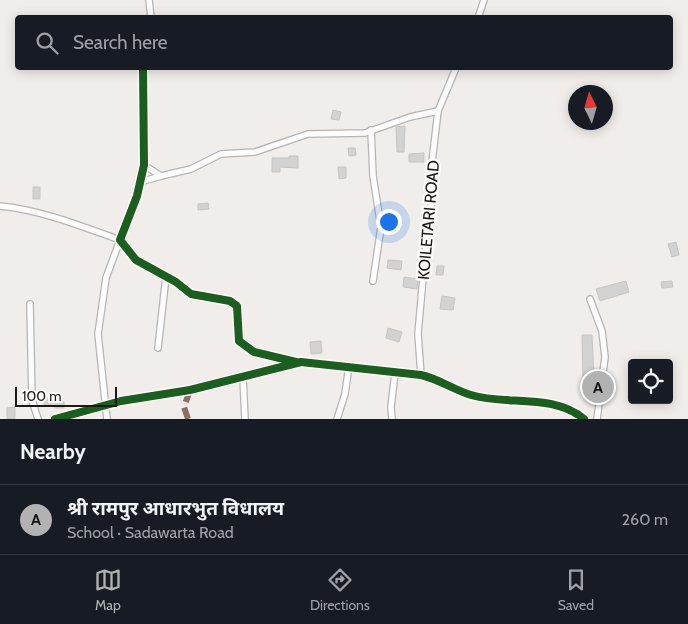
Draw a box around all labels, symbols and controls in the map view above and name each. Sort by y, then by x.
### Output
search box [15,15,673,70]
icon: search [33,29,61,57]
text: Search here [73,31,167,54]
north arrow [568,85,613,130]
street label: KOILETARI ROAD [414,159,443,281]
your location [376,209,402,235]
map controls [628,359,673,404]
button: locate [628,359,673,404]
pin: A [582,368,614,406]
scale bar [15,384,118,407]
text: 100 m [22,387,62,405]
text: Nearby [20,439,86,464]
text: श्री रामपुर आधारभुत विधालय [67,497,284,520]
text: A [31,510,41,529]
text: 260 m [622,510,668,529]
text: School · Sadawarta Road [67,523,234,542]
tab: Map [94,566,122,614]
tab: Directions [310,566,370,614]
tab: Saved [558,566,594,614]

